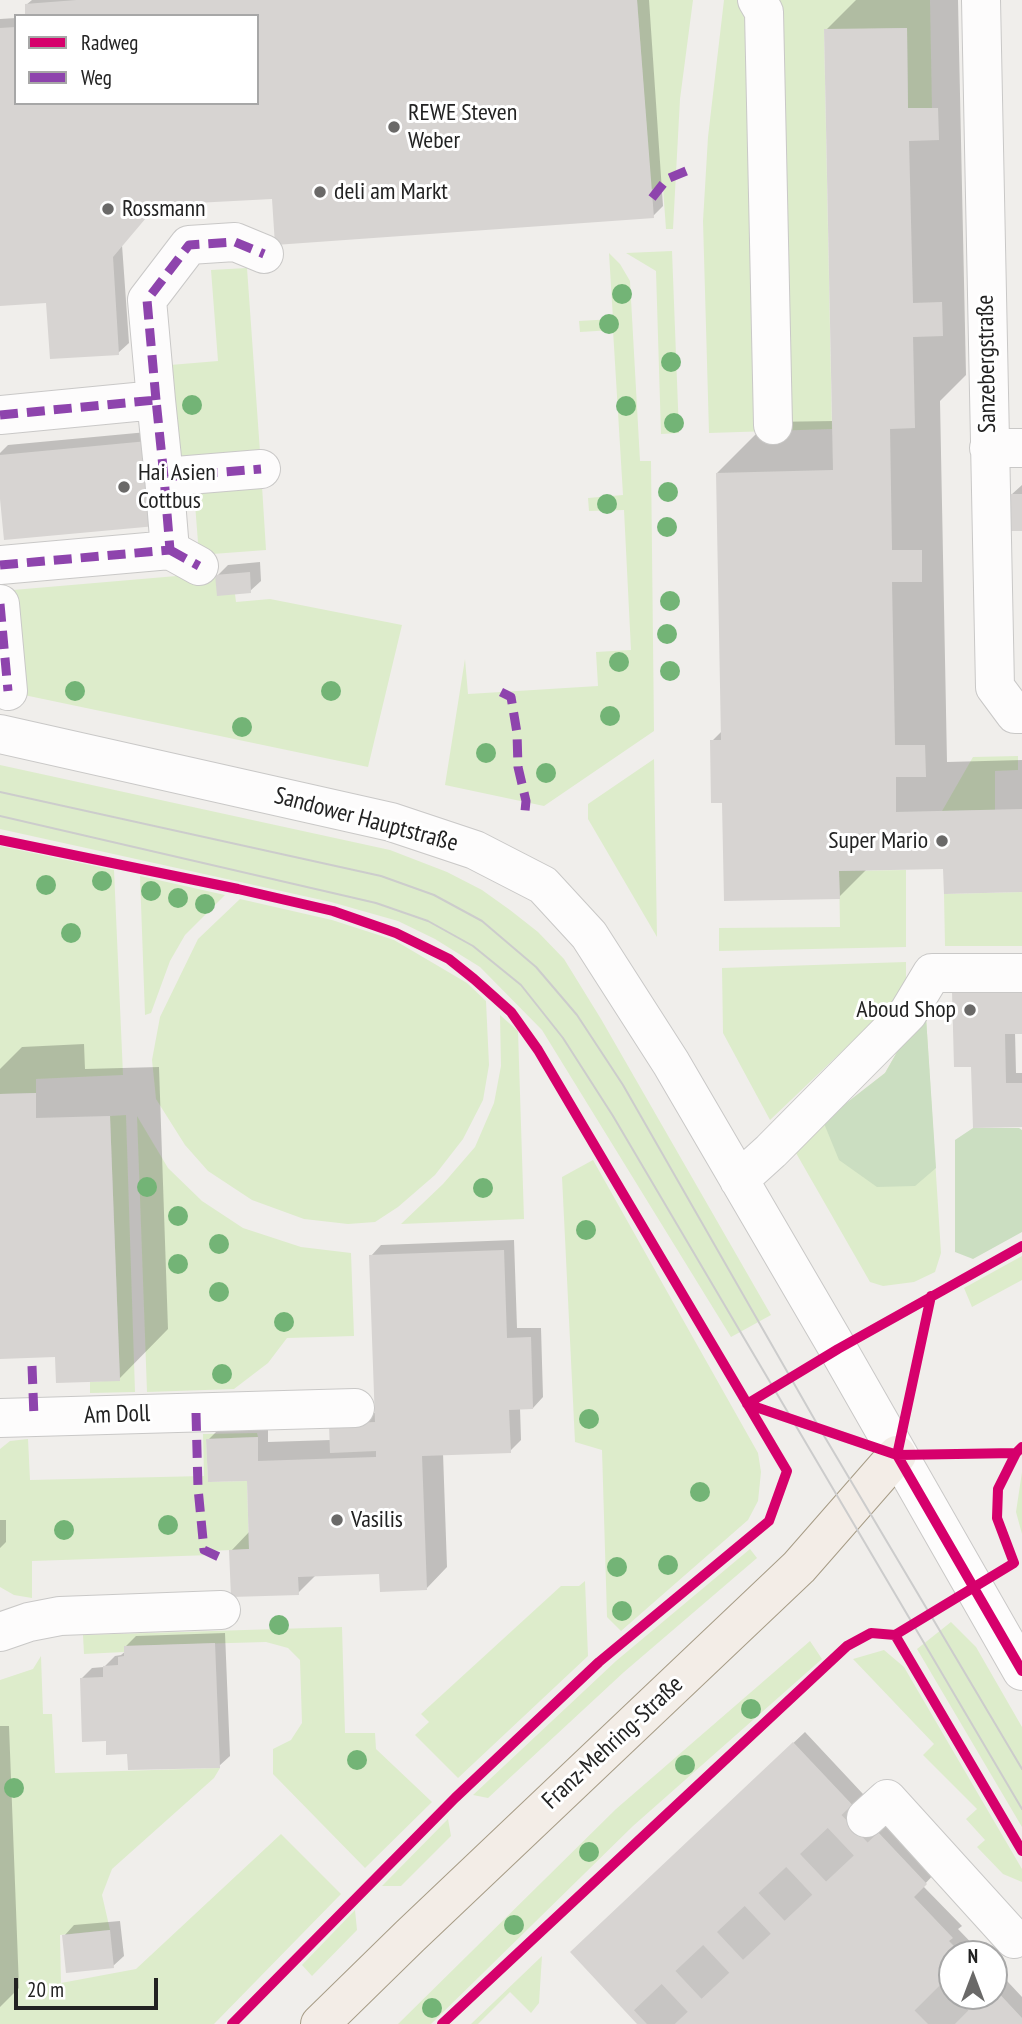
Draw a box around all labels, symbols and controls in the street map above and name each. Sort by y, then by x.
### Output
legend [14,14,259,105]
text: Radweg [81,29,138,56]
text: Weg [81,64,112,91]
place label: REWE Steven Weber [408,99,517,155]
marker: REWE Steven Weber [386,119,402,135]
place label: deli am Markt [334,178,448,206]
marker: deli am Markt [312,184,328,200]
place label: Rossmann [122,195,205,223]
marker: Rossmann [100,201,116,217]
street label: Sanzebergstraße [971,295,1003,433]
place label: Hai Asien Cottbus [138,459,216,515]
marker: Hai Asien Cottbus [116,479,132,495]
street label: Sandower Hauptstraße [271,782,461,858]
place label: Super Mario [828,827,928,855]
marker: Super Mario [934,833,950,849]
place label: Aboud Shop [856,996,956,1024]
marker: Aboud Shop [962,1002,978,1018]
street label: Am Doll [83,1399,151,1431]
place label: Vasilis [351,1506,403,1534]
marker: Vasilis [329,1512,345,1528]
street label: Franz-Mehring-Straße [537,1671,689,1815]
north arrow [938,1940,1008,2010]
text: N [968,1944,978,1968]
scale bar [18,1965,161,2009]
text: 20 m [27,1976,64,2003]

